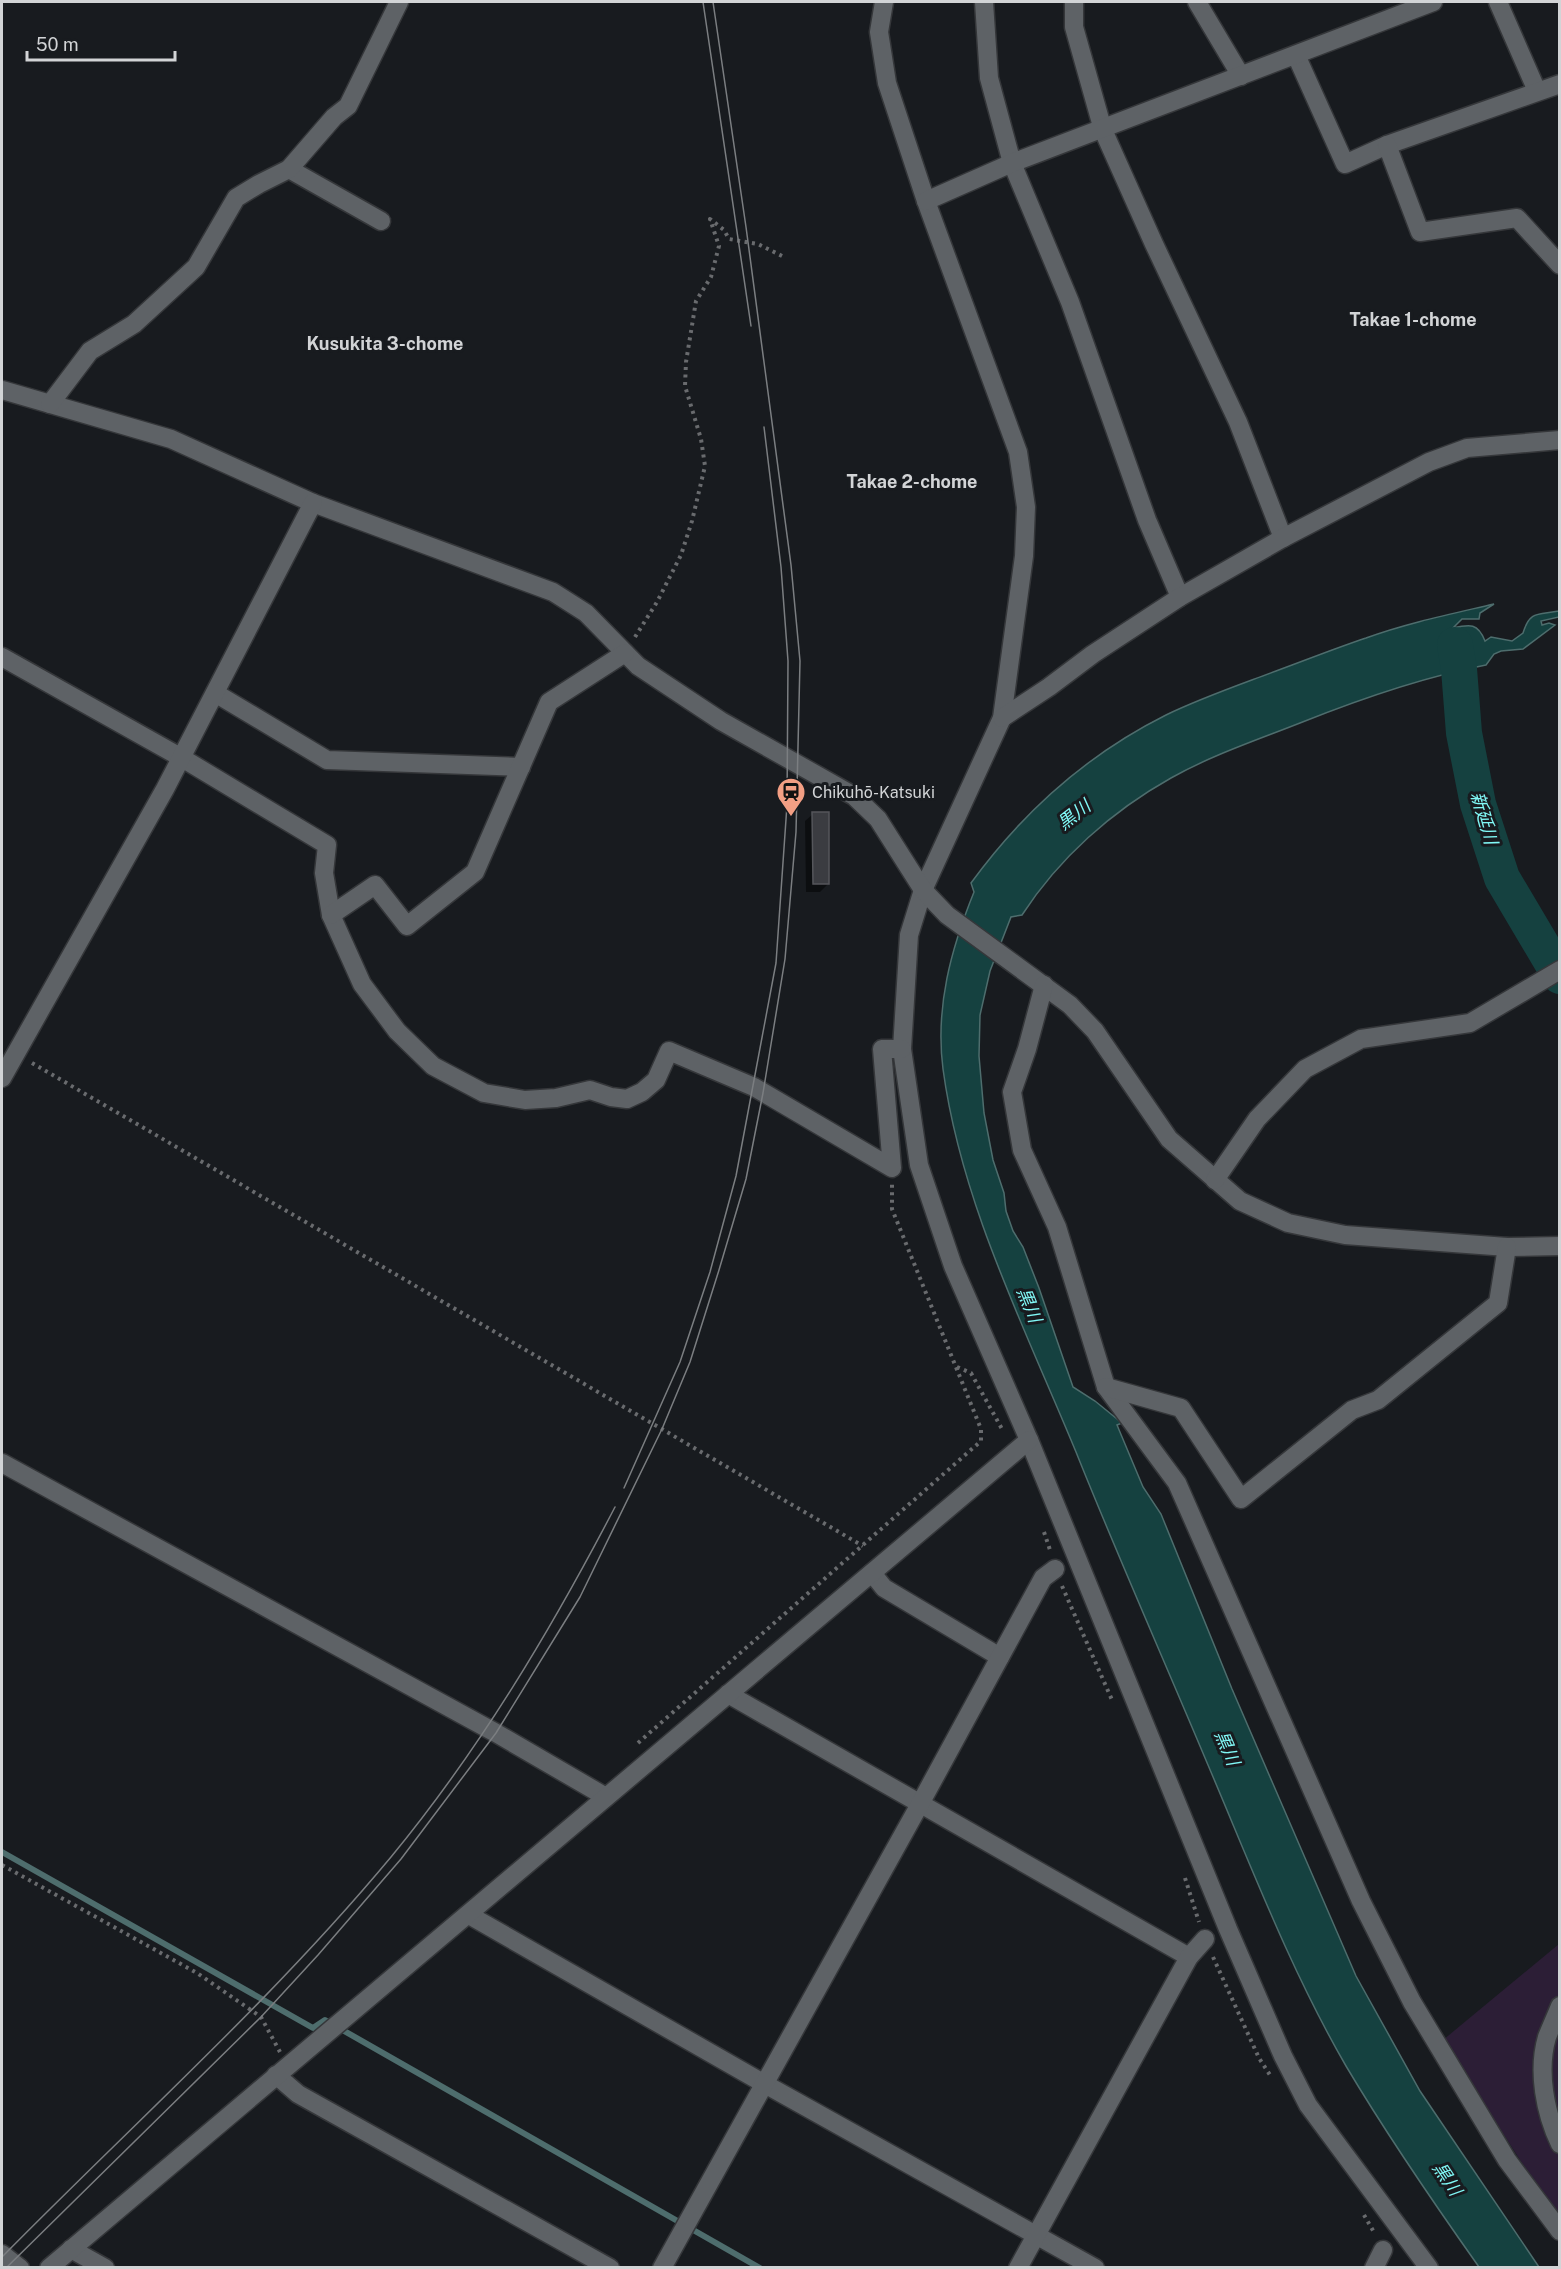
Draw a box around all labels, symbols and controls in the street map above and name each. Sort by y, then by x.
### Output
scale bar [27,24,176,62]
text: 50 m [36,34,79,55]
district label: Takae 1-chome [1349,309,1477,330]
district label: Kusukita 3-chome [307,333,463,354]
district label: Takae 2-chome [847,471,977,492]
station icon: Chikuhō-Katsuki [775,776,807,818]
place label: Chikuhō-Katsuki [812,783,935,802]
water label: 新延川 [1467,789,1503,849]
water label: 黒川 [1053,794,1096,834]
water label: 黒川 [1013,1284,1047,1327]
water label: 黒川 [1211,1727,1245,1770]
water label: 黒川 [1429,2158,1467,2201]

